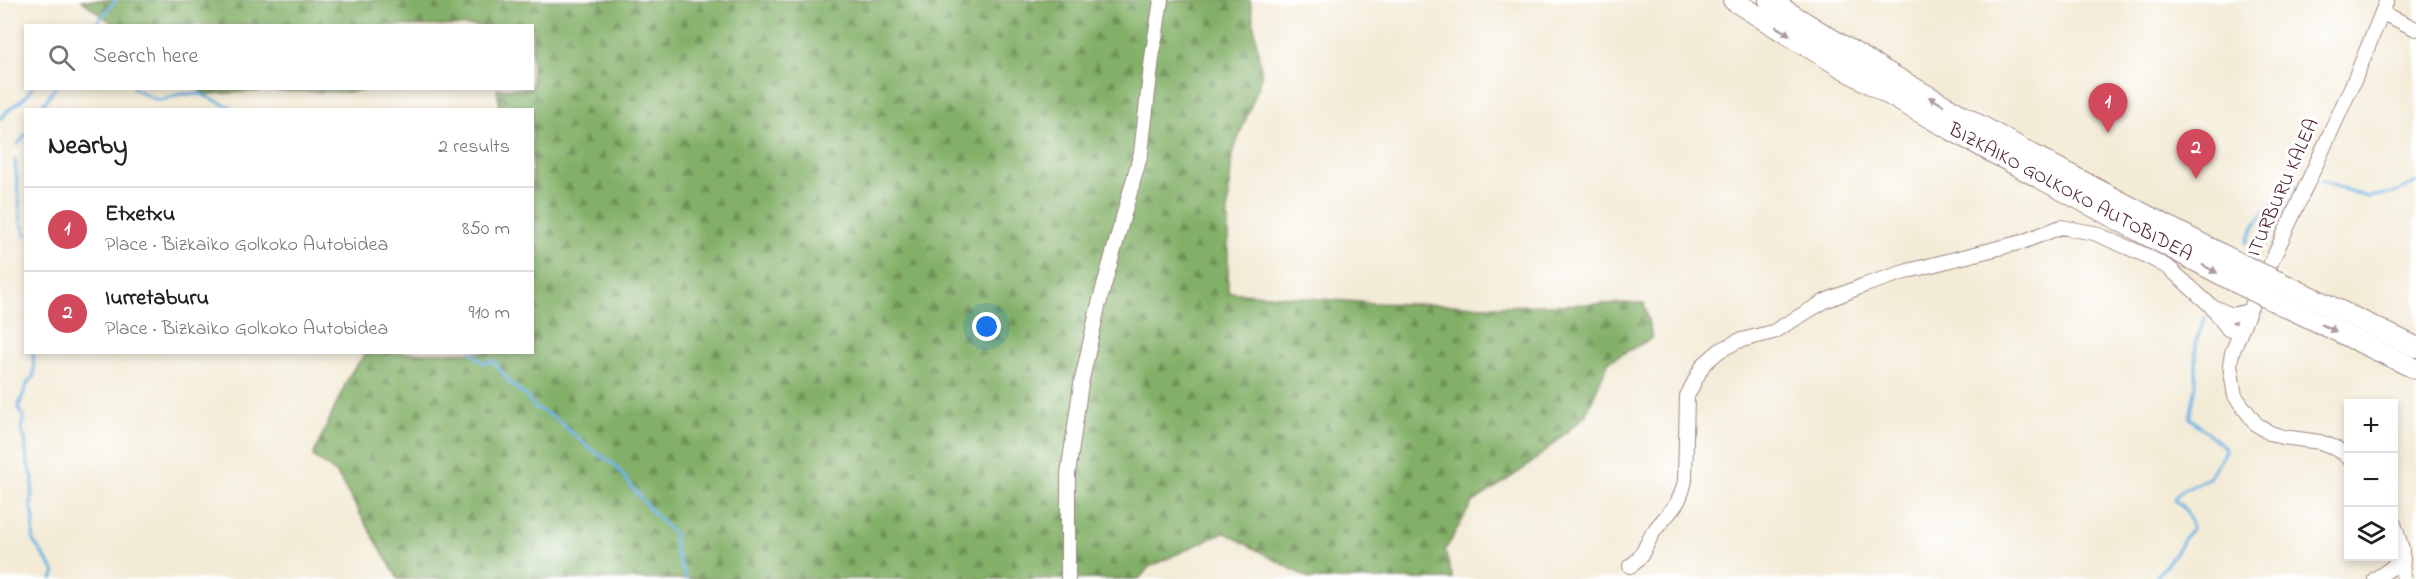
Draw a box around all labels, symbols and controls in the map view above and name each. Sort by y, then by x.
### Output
search box [24,24,534,90]
one-way arrow [1775,26,1791,37]
icon: search [45,41,78,74]
text: Search here [93,41,198,73]
pin: 1 [2088,84,2128,133]
one-way arrow [1928,95,1944,106]
street label: ITURBURU KALEA [2241,114,2327,262]
street label: BIZKAIKO GOLKOKO AUTOBIDEA [1942,116,2197,270]
text: Nearby [48,128,127,166]
pin: 2 [2176,130,2216,179]
text: 2 results [438,133,510,162]
text: Etxetxu [105,199,175,231]
text: 1 [64,215,71,244]
text: 850 m [462,215,510,244]
text: Place · Bizkaiko Golkoko Autobidea [105,231,388,260]
one-way arrow [2202,264,2219,274]
text: Iurretaburu [105,283,209,315]
text: 2 [63,299,72,328]
text: 910 m [468,299,510,328]
your location [972,312,1001,341]
text: Place · Bizkaiko Golkoko Autobidea [105,315,388,344]
one-way arrow [2321,323,2338,332]
map controls [2344,399,2398,561]
button: + [2344,399,2398,453]
button: − [2344,453,2398,507]
button: layers [2344,507,2398,561]

